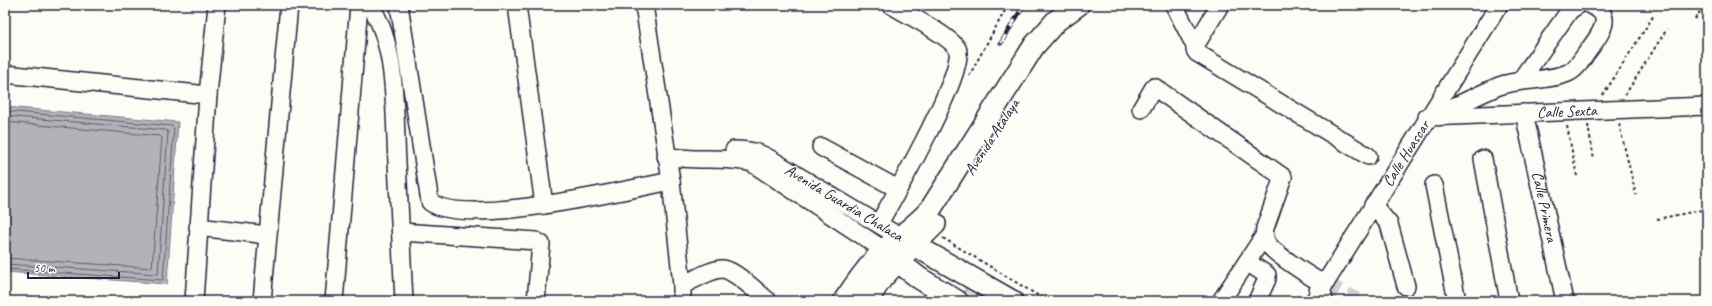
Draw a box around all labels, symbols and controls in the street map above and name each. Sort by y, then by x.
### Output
street label: Avenida Atalaya [960,94,1025,179]
street label: Calle Sexta [1537,100,1598,123]
street label: Calle Huascar [1378,116,1435,190]
street label: Avenida Guardia Chalaca [781,160,908,247]
street label: Calle Primera [1527,170,1562,245]
scale bar [28,254,119,280]
text: 50 m [34,260,56,276]

